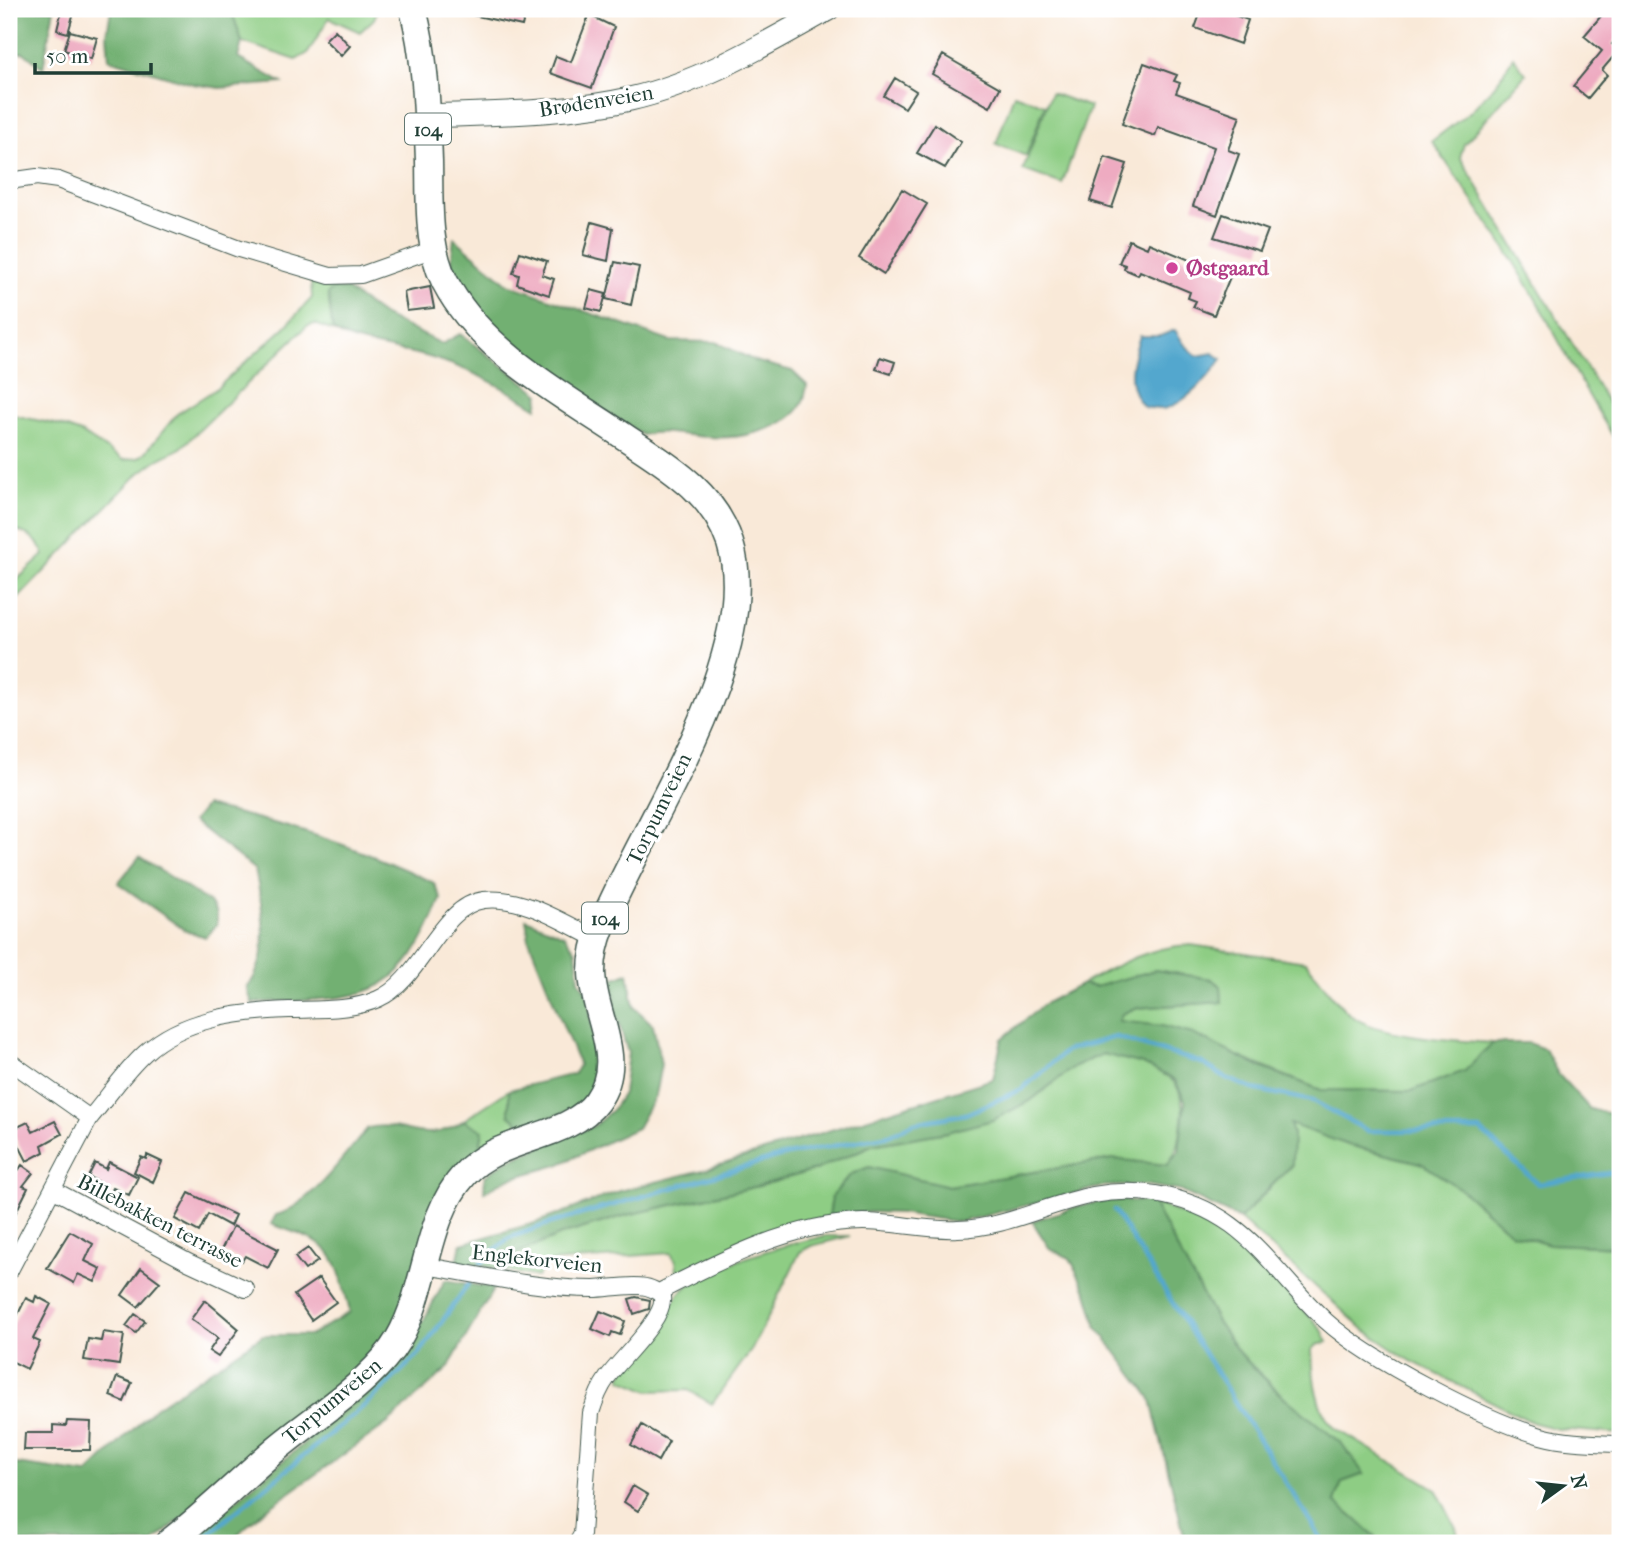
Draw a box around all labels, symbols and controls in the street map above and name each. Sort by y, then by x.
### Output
scale bar [35,32,150,76]
text: 50 m [46,44,89,68]
street label: Brødenveien [537,80,655,122]
road number: 104 [405,113,451,144]
place label: Østgaard [1186,256,1269,280]
marker: Østgaard [1164,260,1180,276]
street label: Torpumveien [622,749,696,869]
road number: 104 [582,902,628,934]
street label: Billebakken terrasse [73,1169,247,1273]
street label: Englekorveien [470,1240,604,1278]
street label: Torpumveien [278,1353,386,1449]
north arrow [1528,1450,1598,1520]
text: N [1566,1472,1591,1492]

